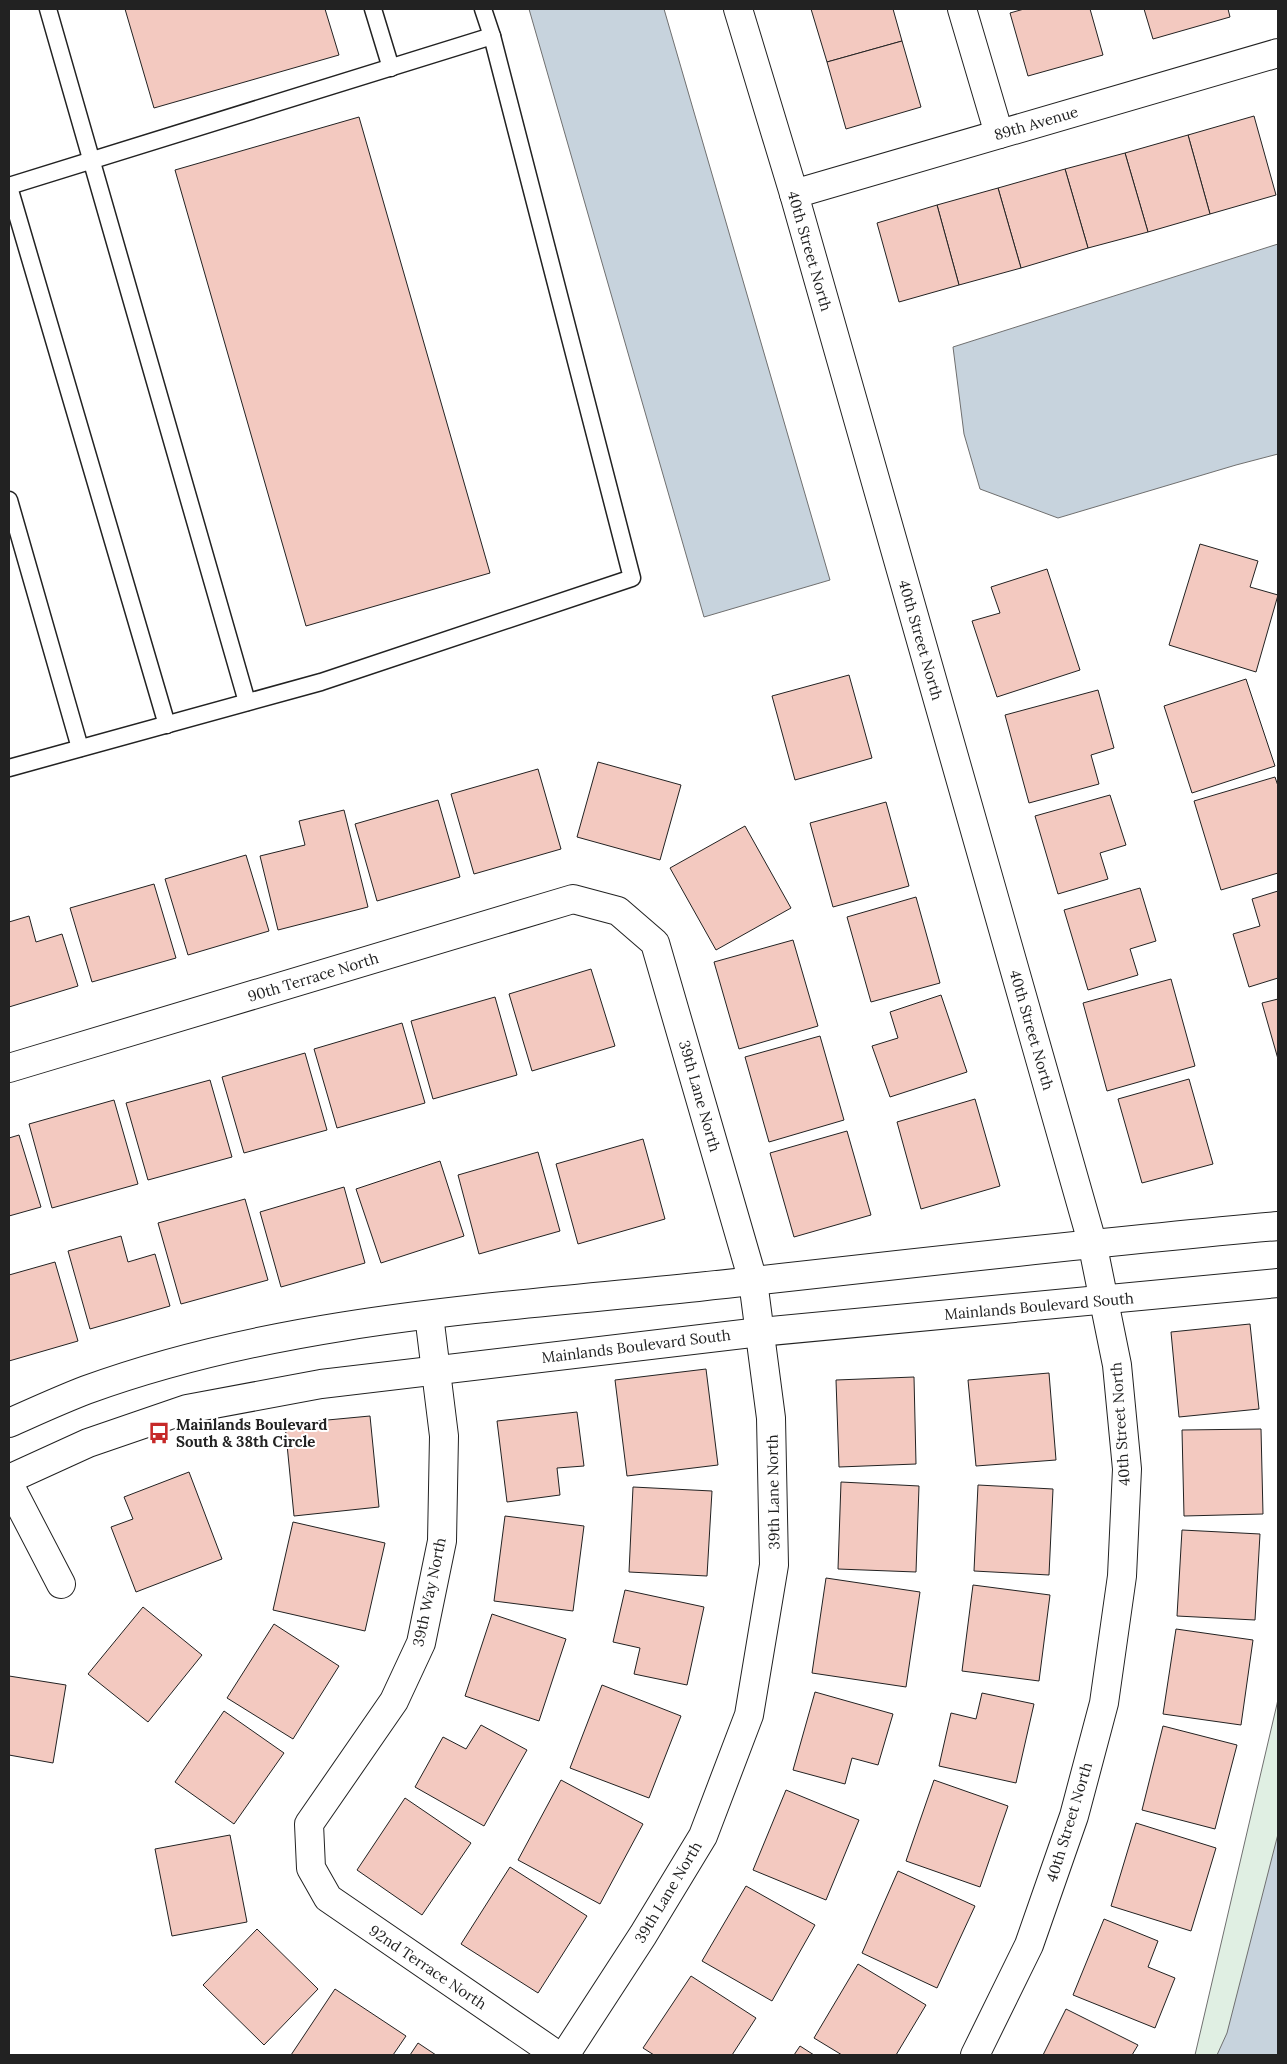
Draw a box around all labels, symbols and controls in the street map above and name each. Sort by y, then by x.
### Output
street label: 89th Avenue [992,102,1080,144]
street label: 40th Street North [784,189,836,313]
street label: 40th Street North [895,578,947,702]
street label: 90th Terrace North [245,948,381,1006]
street label: 40th Street North [1006,968,1058,1092]
street label: 39th Lane North [675,1038,725,1154]
street label: Mainlands Boulevard South [943,1288,1135,1324]
street label: Mainlands Boulevard South [540,1325,732,1367]
street label: 40th Street North [1106,1361,1134,1487]
place label: Mainlands Boulevard South & 38th Circle [176,1415,327,1451]
bus stop icon: Mainlands Boulevard South & 38th Circle [146,1420,172,1446]
street label: 39th Lane North [762,1434,784,1550]
street label: 39th Way North [408,1536,450,1648]
street label: 40th Street North [1042,1760,1096,1884]
street label: 39th Lane North [630,1838,706,1946]
street label: 92nd Terrace North [366,1921,490,2013]

